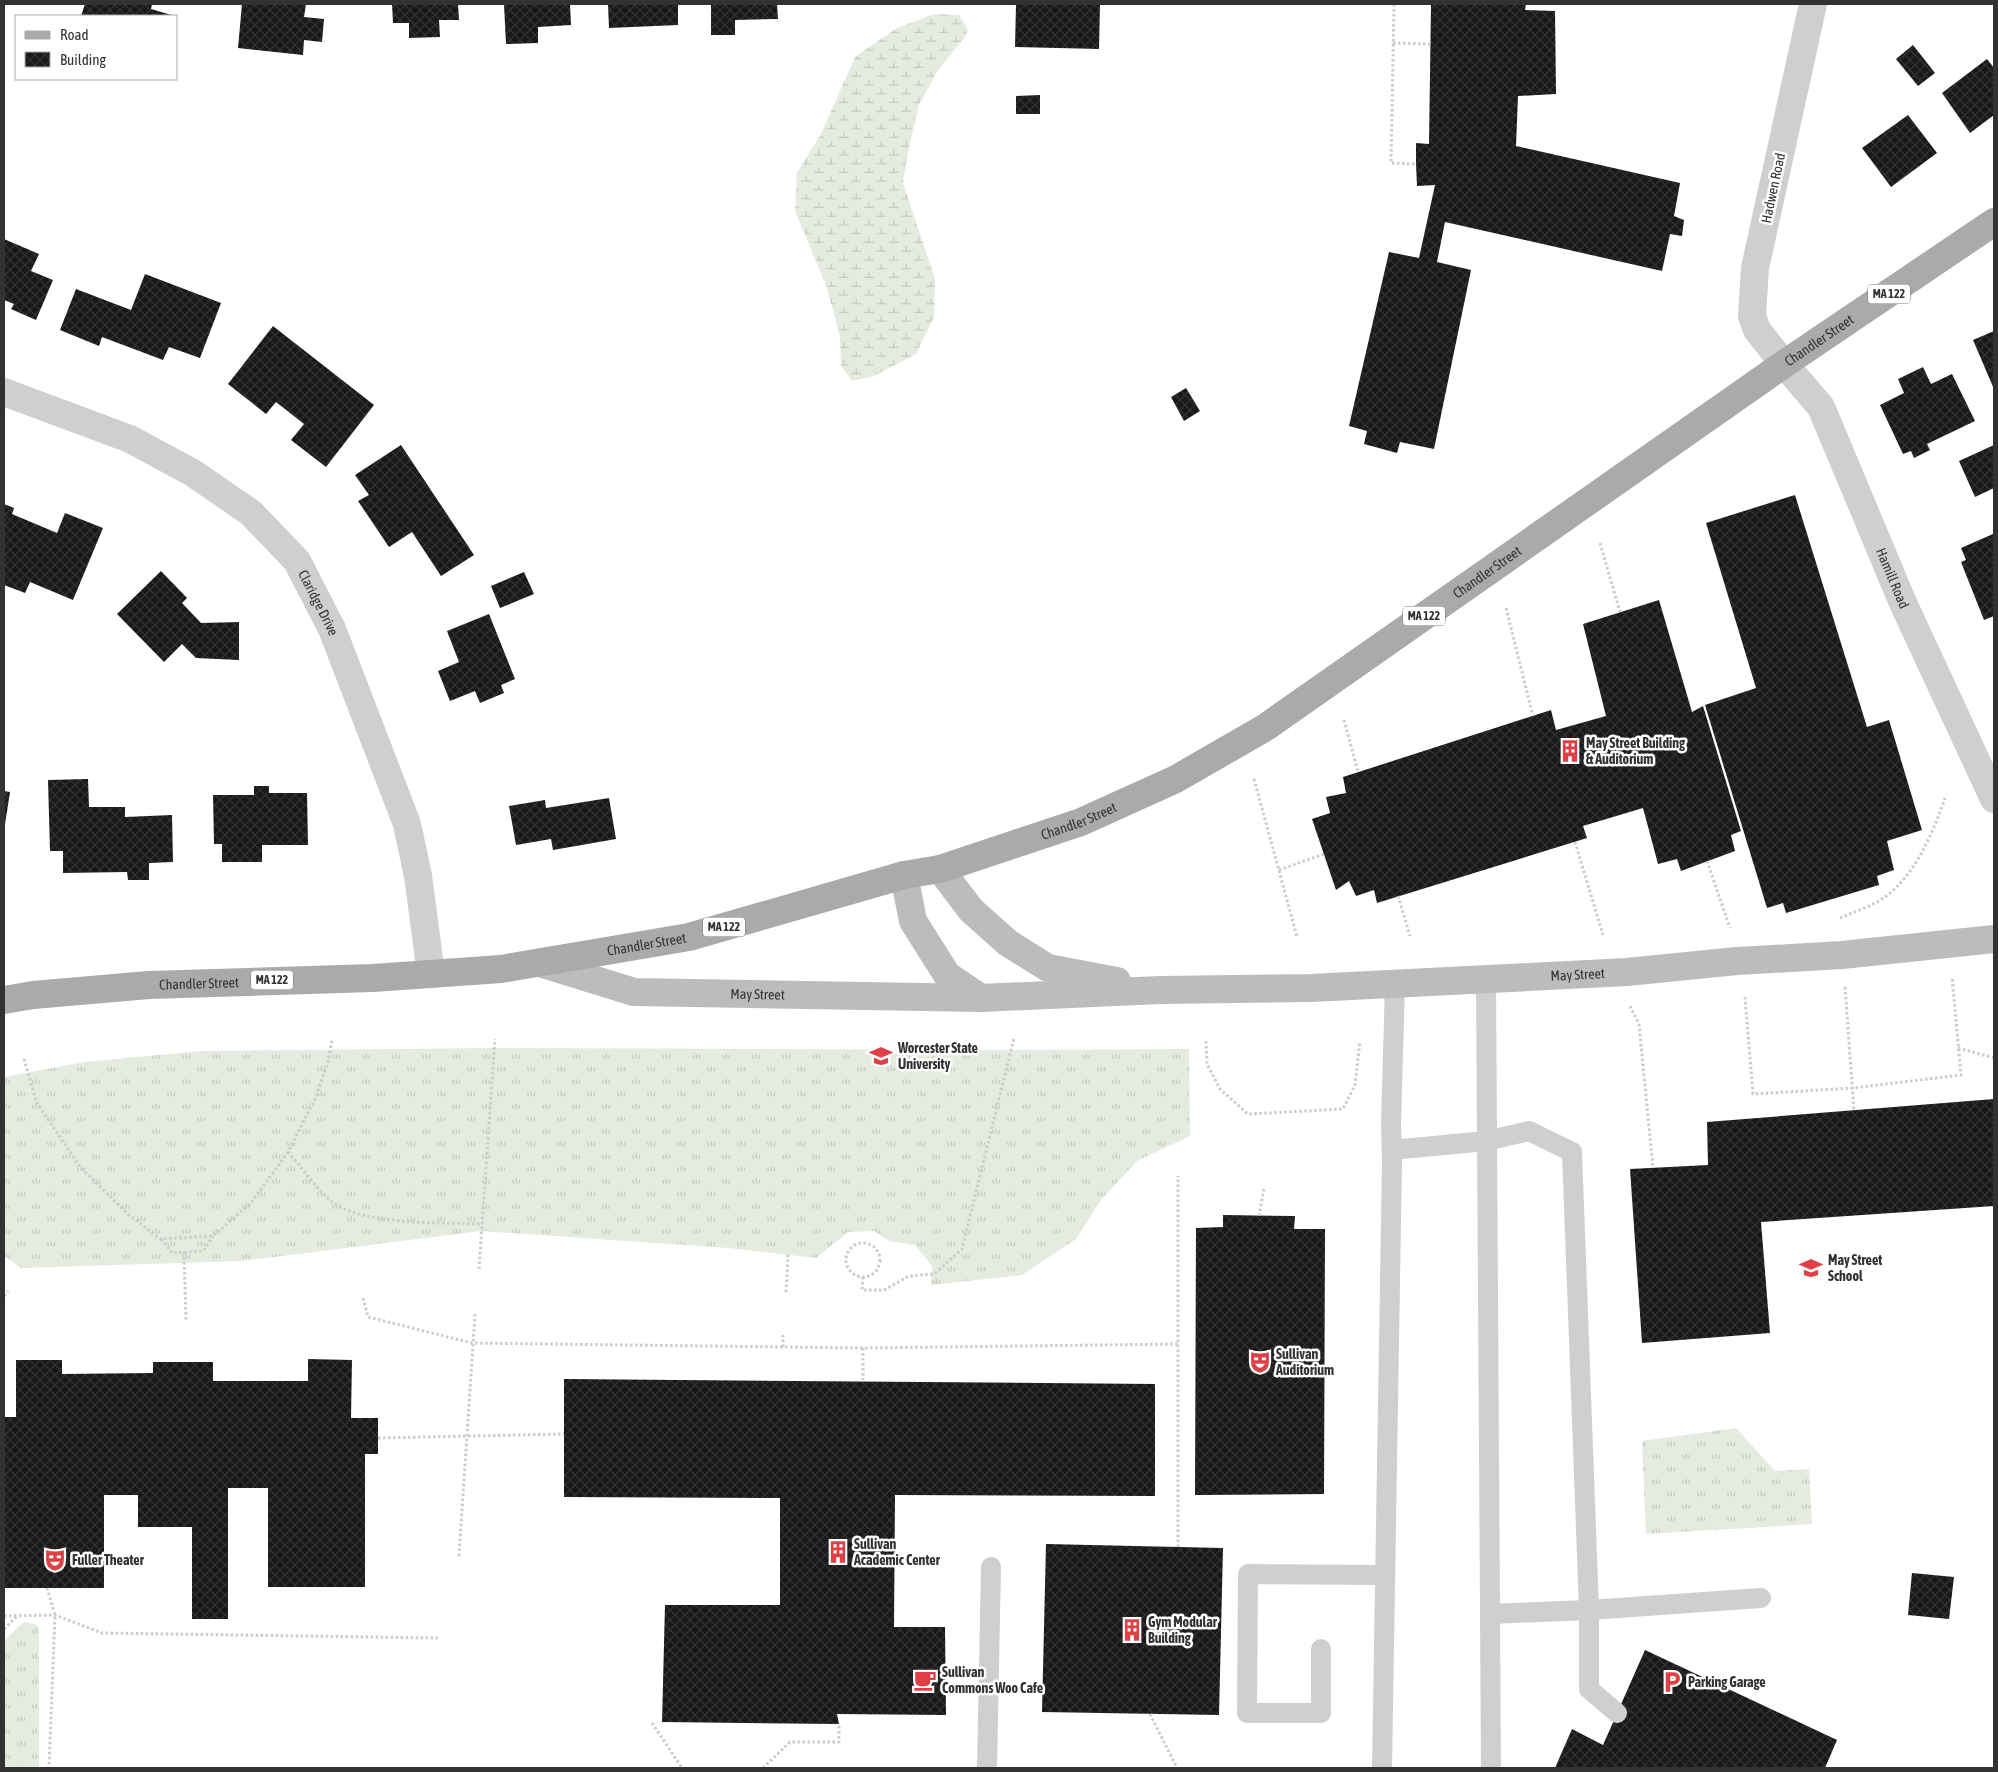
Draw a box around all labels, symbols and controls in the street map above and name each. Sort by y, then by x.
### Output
legend [15,15,178,80]
text: Road [60,26,89,43]
text: Building [60,51,106,68]
street label: Hadwen Road [1758,151,1788,225]
road number: MA 122 [1868,284,1910,304]
street label: Chandler Street [1782,311,1857,369]
street label: Chandler Street [1450,543,1524,602]
street label: Hamill Road [1873,546,1912,611]
street label: Claridge Drive [295,567,342,638]
road number: MA 122 [1403,606,1445,626]
place label: May Street Building & Auditorium [1586,735,1686,767]
building icon: May Street Building & Auditorium [1557,738,1583,764]
street label: Chandler Street [1039,799,1119,843]
road number: MA 122 [703,918,745,936]
street label: Chandler Street [606,930,687,959]
street label: May Street [1550,965,1605,984]
road number: MA 122 [251,970,293,990]
street label: Chandler Street [159,974,239,993]
street label: May Street [730,986,785,1003]
place label: Worcester State University [897,1040,978,1072]
school or university icon: Worcester State University [868,1043,894,1069]
place label: May Street School [1828,1252,1882,1284]
school or university icon: May Street School [1798,1255,1824,1281]
place label: Sullivan Auditorium [1275,1346,1334,1378]
theatre icon: Sullivan Auditorium [1247,1349,1273,1375]
place label: Sullivan Academic Center [853,1536,941,1568]
building icon: Sullivan Academic Center [825,1539,851,1565]
theatre icon: Fuller Theater [42,1547,68,1573]
place label: Fuller Theater [72,1552,145,1568]
place label: Gym Modular Building [1148,1614,1218,1646]
building icon: Gym Modular Building [1119,1617,1145,1643]
place label: Sullivan Commons Woo Cafe [942,1664,1043,1696]
cafe icon: Sullivan Commons Woo Cafe [912,1667,938,1693]
parking icon: Parking Garage [1659,1669,1685,1695]
place label: Parking Garage [1688,1674,1766,1690]

